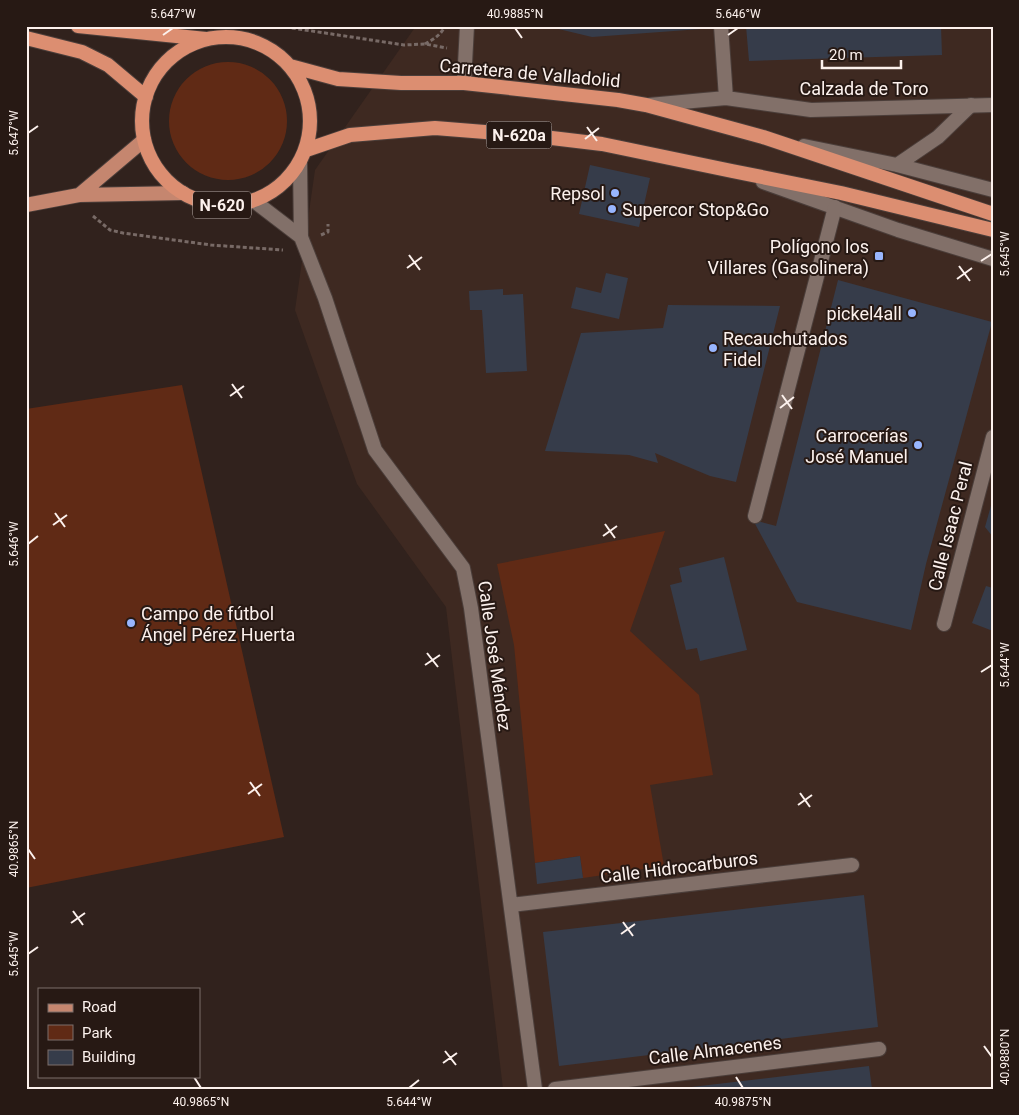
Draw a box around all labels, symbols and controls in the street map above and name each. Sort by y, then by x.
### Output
text: 5.647°W [150,7,196,21]
text: 40.9885°N [487,7,543,21]
text: 5.646°W [715,7,761,21]
scale bar [822,38,900,70]
text: 20 m [829,46,863,64]
street label: Carretera de Valladolid [439,55,621,91]
street label: Calzada de Toro [799,78,929,99]
text: 5.647°W [7,110,21,156]
road number: N-620a [486,122,552,148]
place label: Repsol [550,183,605,204]
marker: Repsol [609,187,621,199]
road number: N-620 [193,192,251,218]
place label: Supercor Stop&Go [622,199,769,220]
marker: Supercor Stop&Go [606,203,618,215]
text: 5.645°W [998,231,1012,277]
place label: Polígono los Villares (Gasolinera) [708,236,869,279]
marker: Polígono los Villares (Gasolinera) [873,250,885,262]
place label: pickel4all [827,303,902,324]
marker: pickel4all [906,307,918,319]
place label: Recauchutados Fidel [723,328,847,370]
marker: Recauchutados Fidel [707,342,719,354]
place label: Carrocerías José Manuel [805,425,908,467]
marker: Carrocerías José Manuel [912,439,924,451]
street label: Calle Isaac Peral [924,459,976,593]
text: 5.646°W [7,521,21,567]
street label: Calle José Méndez [474,579,516,733]
place label: Campo de fútbol Ángel Pérez Huerta [141,603,295,645]
marker: Campo de fútbol Ángel Pérez Huerta [125,617,137,629]
text: 5.644°W [998,642,1012,688]
text: 40.9865°N [7,821,21,877]
street label: Calle Hidrocarburos [599,847,759,887]
text: 5.645°W [7,931,21,977]
legend [38,988,200,1078]
text: Road [82,998,116,1016]
text: Park [82,1024,113,1042]
text: 40.9880°N [998,1029,1012,1085]
street label: Calle Almacenes [647,1031,783,1069]
text: Building [82,1048,136,1066]
text: 40.9865°N [173,1095,229,1109]
text: 5.644°W [386,1095,432,1109]
text: 40.9875°N [715,1095,771,1109]

